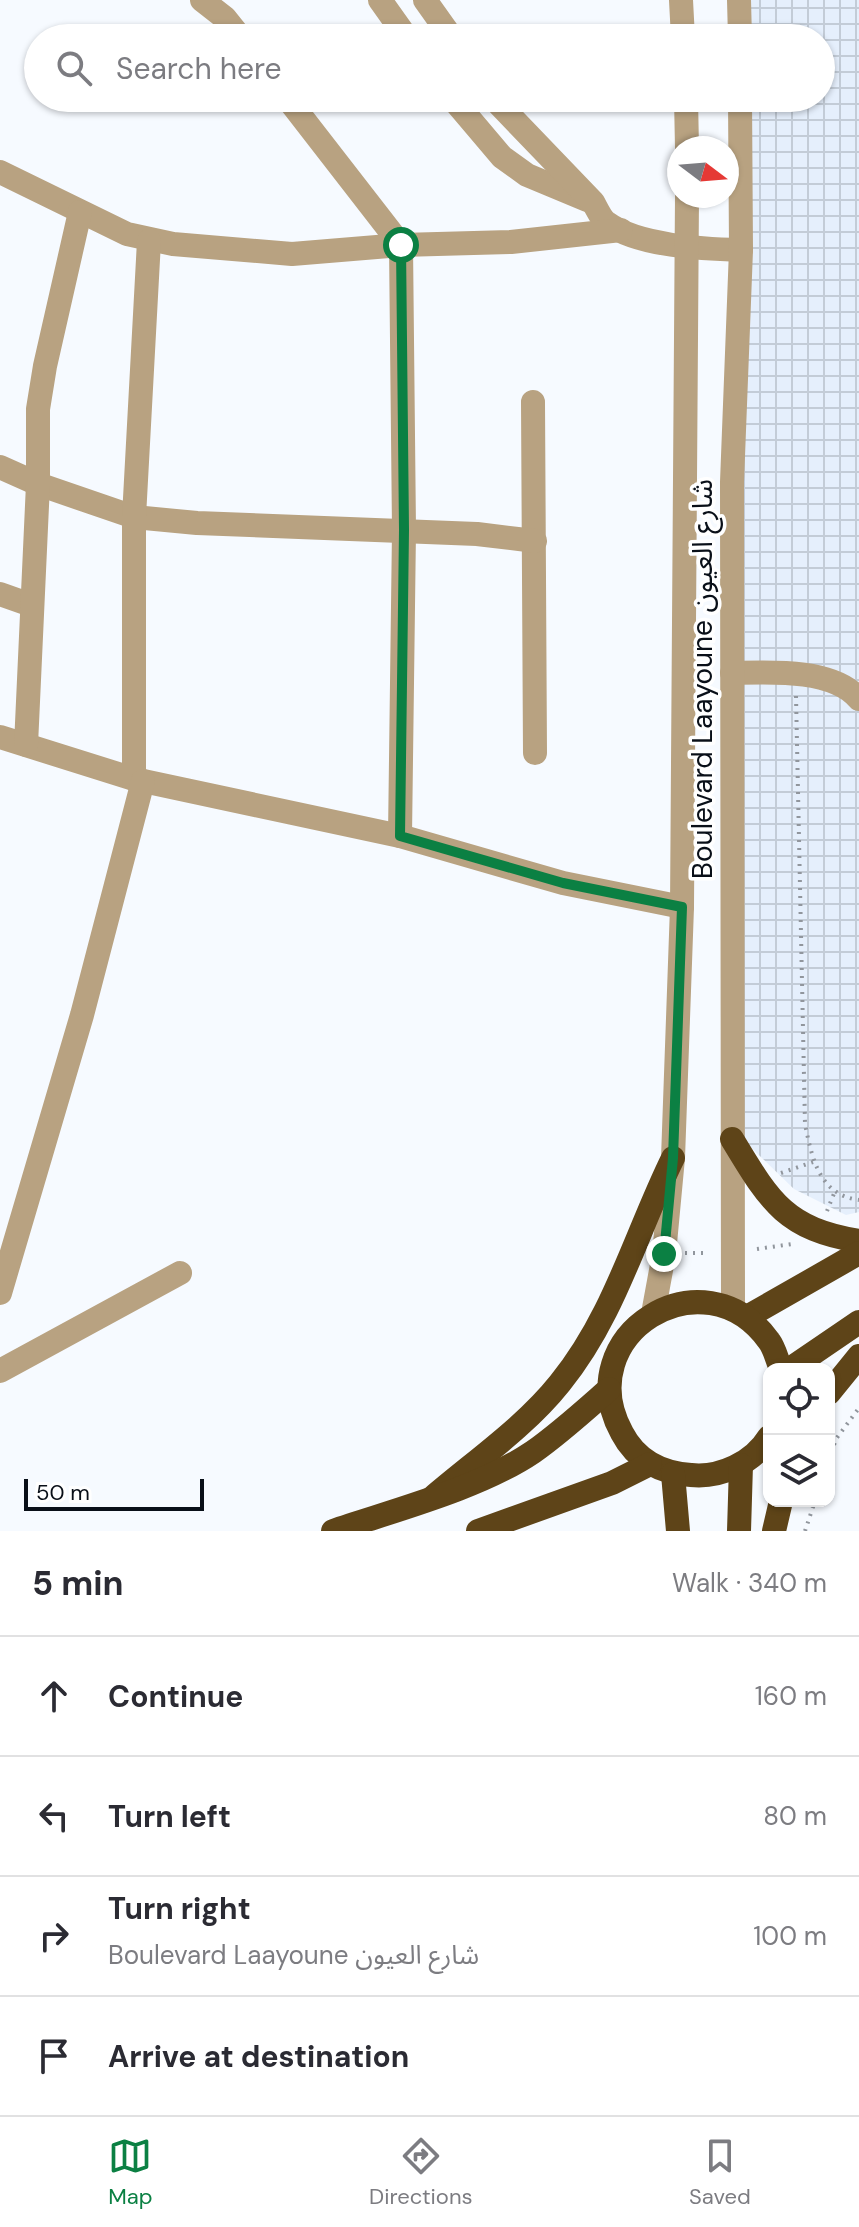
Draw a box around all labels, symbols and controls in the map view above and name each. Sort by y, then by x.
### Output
search box [24,24,835,112]
icon: search [52,46,96,90]
text: Search here [116,49,282,88]
north arrow [667,136,739,208]
route start [383,227,419,263]
street label: Boulevard Laayoune شارع العيون [684,479,723,879]
route end [646,1236,682,1272]
map controls [763,1363,835,1507]
button: locate [763,1363,835,1435]
button: layers [763,1435,835,1507]
scale bar [24,1475,204,1511]
text: 50 m [36,1478,90,1507]
text: 5 min [32,1561,123,1606]
text: Walk · 340 m [672,1566,827,1600]
icon: ahead [32,1674,76,1718]
text: Continue [108,1677,243,1716]
text: 160 m [755,1679,827,1713]
icon: left [32,1794,76,1838]
text: Turn left [108,1797,231,1836]
text: 80 m [763,1799,827,1833]
text: Turn right [108,1889,251,1928]
icon: right [32,1914,76,1958]
text: 100 m [753,1919,827,1953]
text: Boulevard Laayoune شارع العيون [108,1938,479,1972]
icon: arrive [32,2034,76,2078]
text: Arrive at destination [108,2037,409,2076]
tab: Map [108,2134,153,2211]
tab: Directions [369,2134,473,2211]
tab: Saved [689,2134,751,2211]

